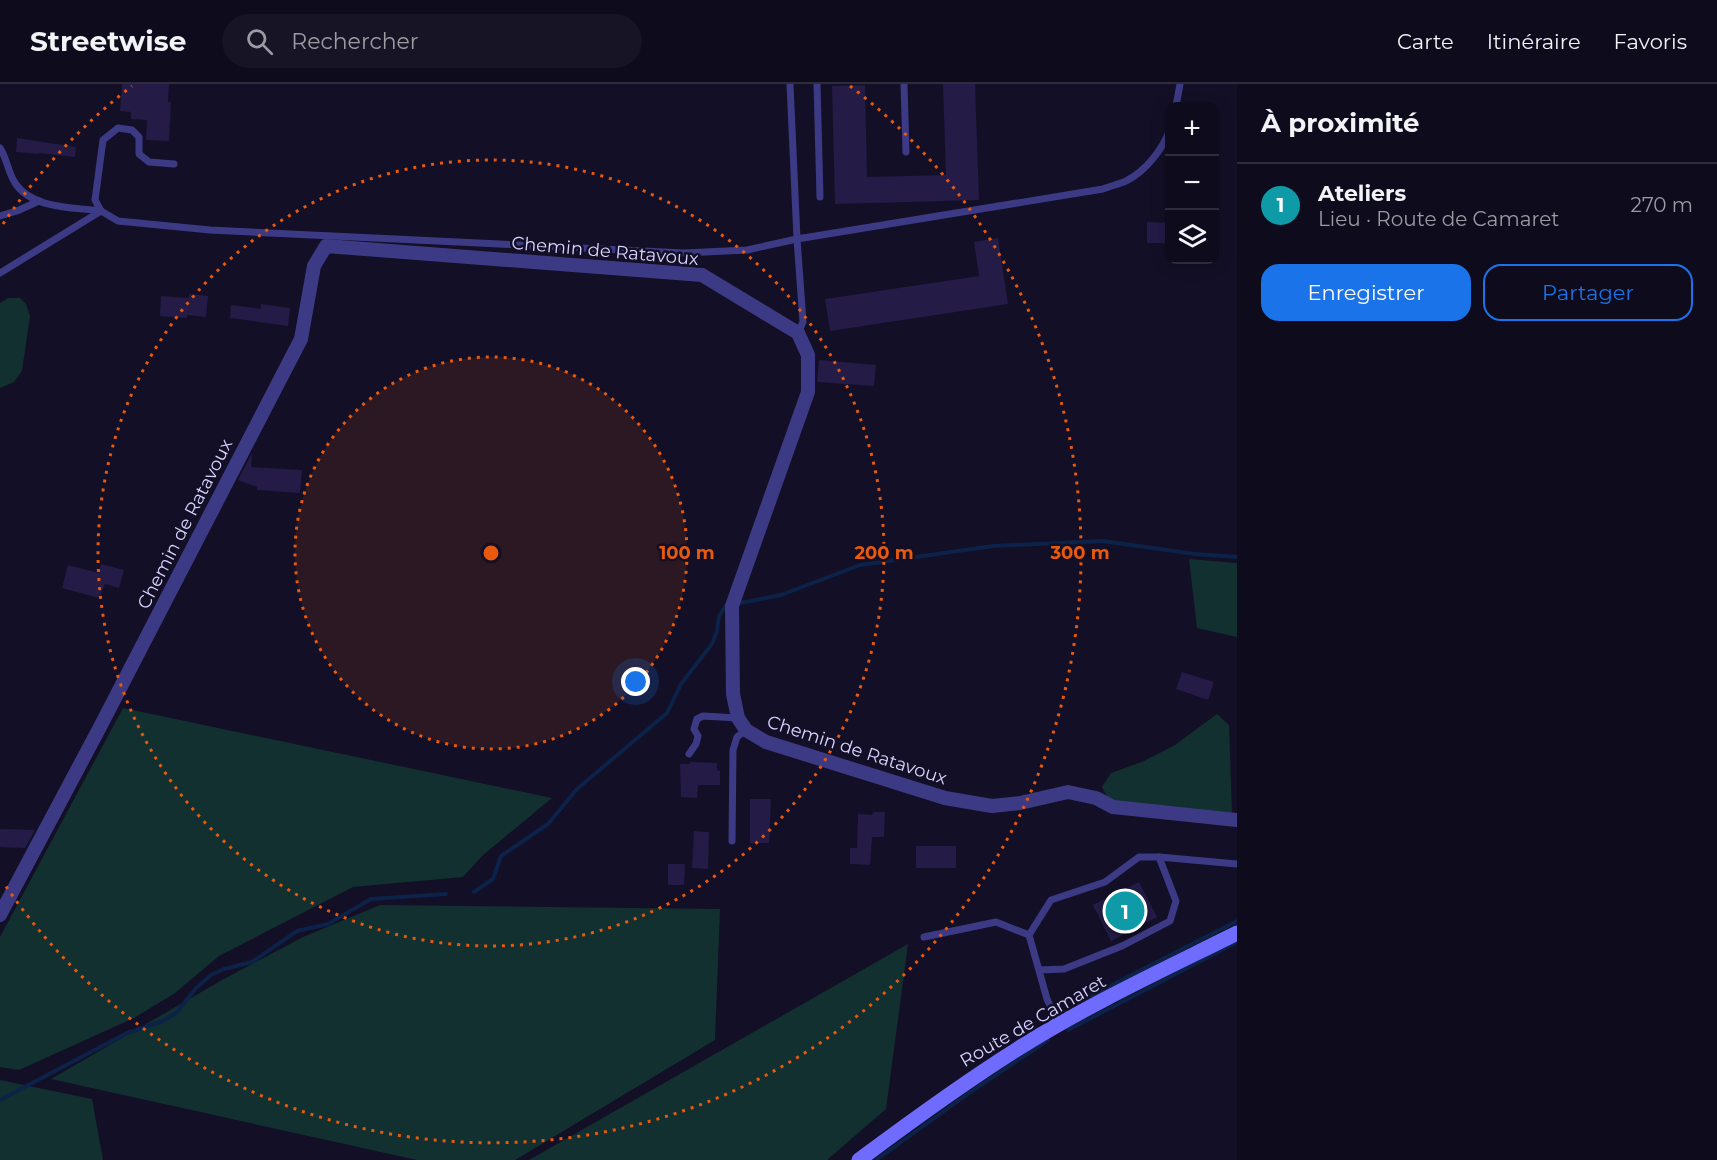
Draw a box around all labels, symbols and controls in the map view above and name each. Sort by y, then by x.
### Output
search box [222,14,642,68]
text: Streetwise [30,24,186,58]
icon: search [243,25,276,58]
text: Rechercher [291,28,419,55]
text: Carte [1397,29,1454,54]
text: Itinéraire [1487,29,1581,54]
text: Favoris [1614,29,1687,54]
map controls [1165,102,1219,264]
button: + [1165,102,1219,156]
text: À proximité [1261,107,1420,139]
button: − [1165,156,1219,210]
text: Ateliers [1318,180,1406,207]
text: 1 [1277,193,1284,217]
text: 270 m [1631,193,1693,217]
text: Lieu · Route de Camaret [1318,207,1559,231]
button: layers [1165,210,1219,264]
street label: Chemin de Ratavoux [510,232,700,270]
button: Enregistrer [1261,264,1471,321]
button: Partager [1483,264,1693,321]
street label: Chemin de Ratavoux [133,435,238,613]
text: 100 m [659,542,715,564]
text: 200 m [854,542,914,564]
text: 300 m [1049,542,1110,564]
centre of rings [481,543,501,563]
your location [621,667,650,696]
street label: Chemin de Ratavoux [764,711,950,790]
pin: 1 [1106,888,1144,934]
street label: Route de Camaret [956,970,1110,1072]

